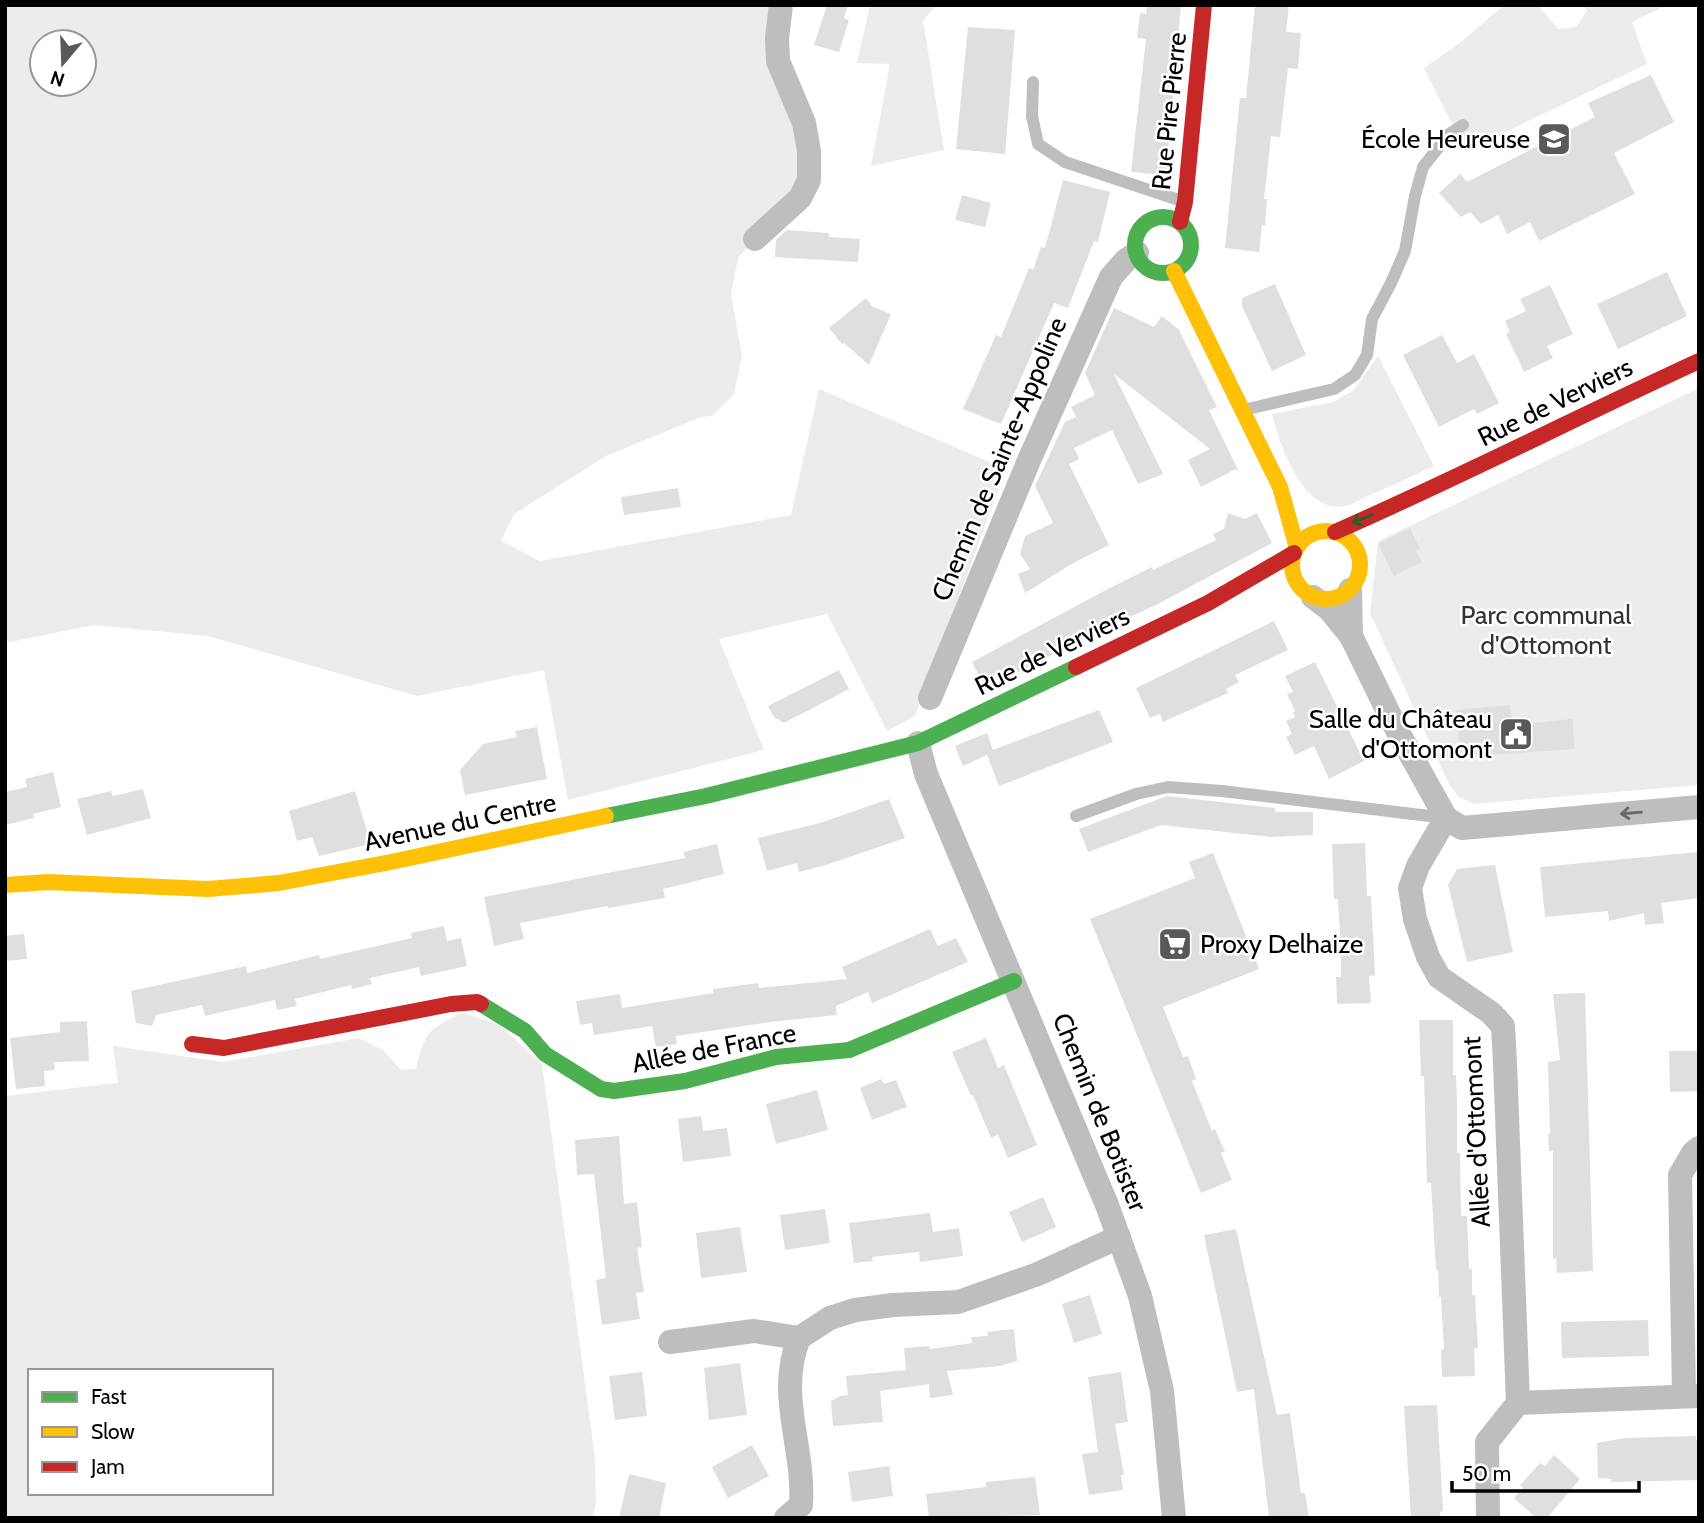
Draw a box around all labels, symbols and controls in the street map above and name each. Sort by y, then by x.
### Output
north arrow [28,28,98,98]
street label: Rue Pire Pierre [1145,31,1193,191]
text: N [48,66,68,92]
school or university icon: École Heureuse [1535,120,1573,158]
place label: École Heureuse [1361,123,1530,155]
street label: Chemin de Sainte-Appoline [925,312,1073,606]
street label: Rue de Verviers [1472,351,1638,453]
one-way arrow [1351,514,1373,527]
park label: Parc communal d'Ottomont [1461,599,1631,661]
street label: Rue de Verviers [969,600,1135,702]
place label: Salle du Château d'Ottomont [1309,703,1492,765]
public building icon: Salle du Château d'Ottomont [1497,715,1535,753]
street label: Avenue du Centre [361,786,559,858]
one-way arrow [1620,807,1643,820]
supermarket icon: Proxy Delhaize [1156,925,1194,963]
place label: Proxy Delhaize [1200,928,1363,960]
street label: Chemin de Botister [1046,1008,1155,1216]
street label: Allée de France [629,1016,799,1080]
street label: Allée d'Ottomont [1455,1035,1497,1228]
legend [28,1369,273,1495]
text: Fast [91,1384,127,1409]
text: Slow [91,1419,135,1444]
scale bar [1452,1450,1639,1494]
text: Jam [90,1454,125,1479]
text: 50 m [1462,1461,1511,1486]

